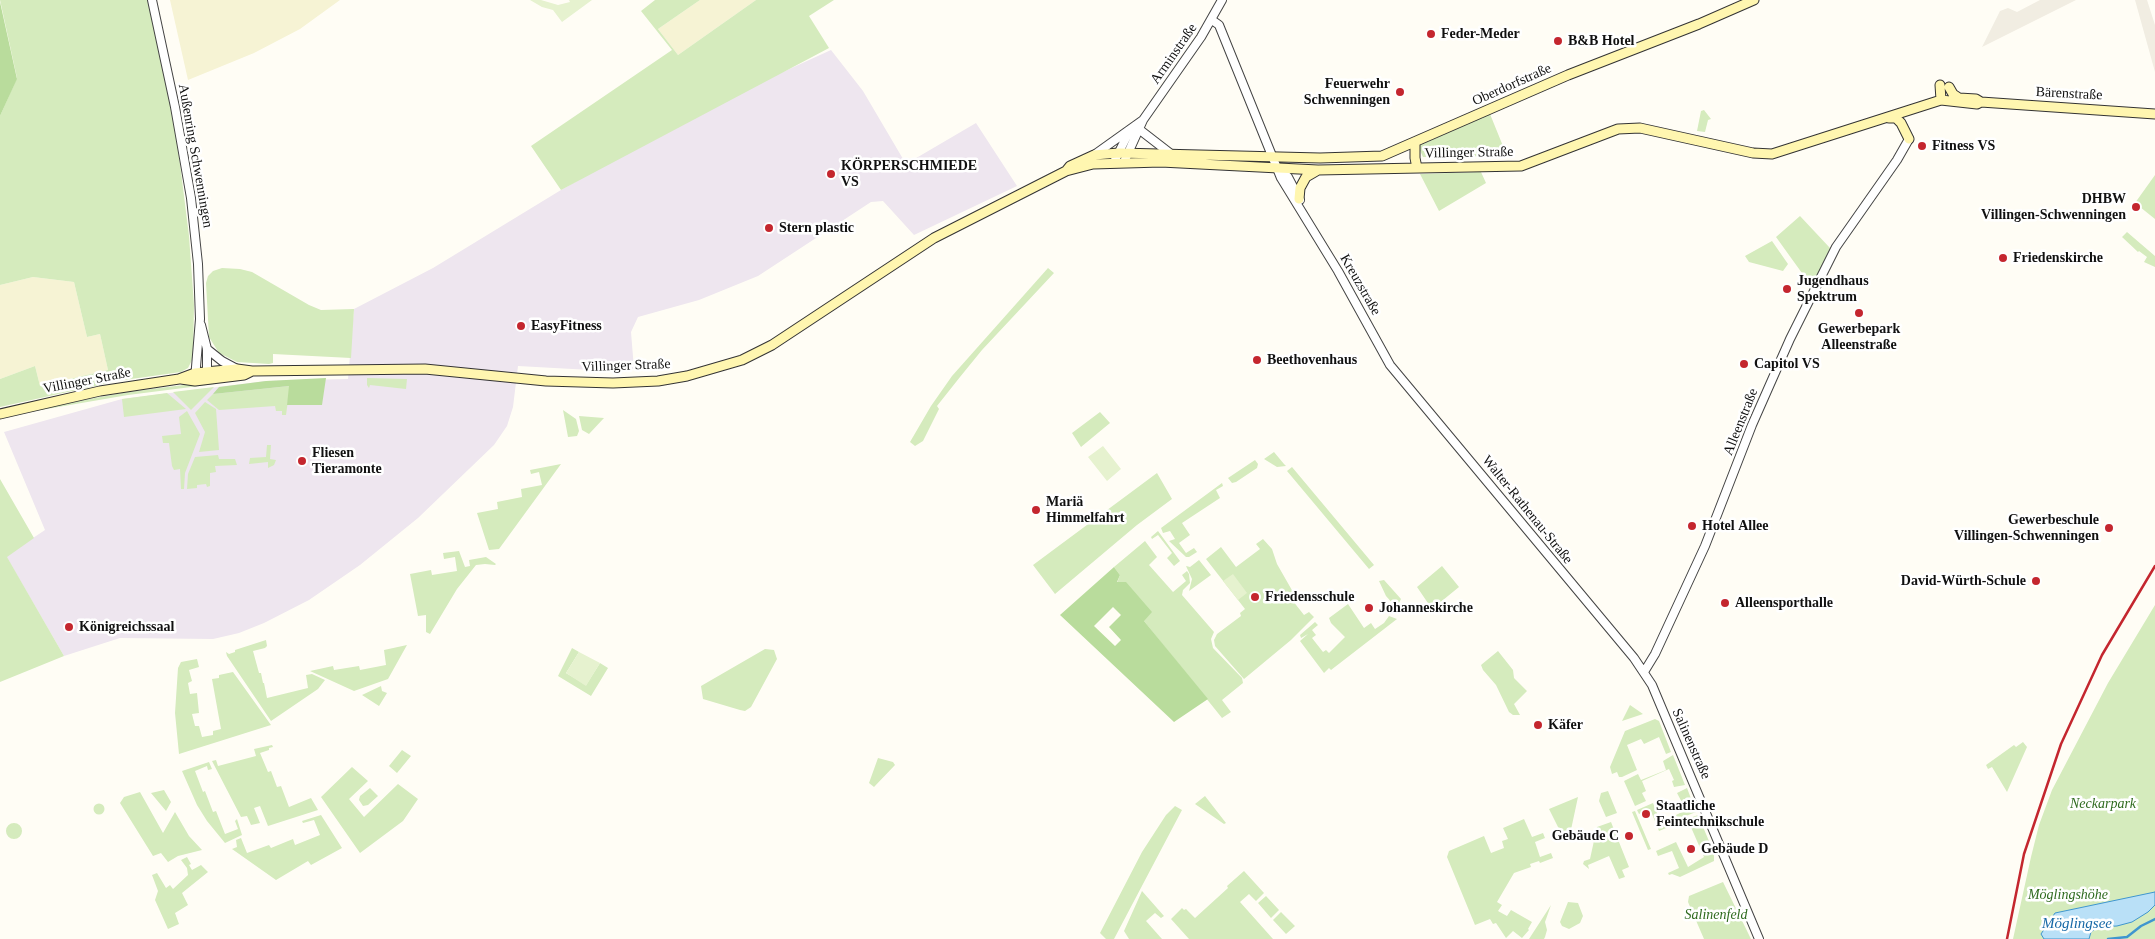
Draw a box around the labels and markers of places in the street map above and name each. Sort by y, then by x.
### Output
place label: Feder-Meder [1441,26,1520,42]
marker: Feder-Meder [1425,28,1437,40]
place label: B&B Hotel [1568,33,1634,49]
marker: B&B Hotel [1552,35,1564,47]
place label: Feuerwehr Schwenningen [1304,76,1390,108]
marker: Feuerwehr Schwenningen [1394,86,1406,98]
place label: Fitness VS [1932,138,1995,154]
marker: Fitness VS [1916,140,1928,152]
place label: KÖRPERSCHMIEDE VS [841,158,977,190]
marker: KÖRPERSCHMIEDE VS [825,168,837,180]
place label: DHBW Villingen-Schwenningen [1981,191,2126,223]
marker: DHBW Villingen-Schwenningen [2130,201,2142,213]
place label: Stern plastic [779,220,854,236]
marker: Stern plastic [763,222,775,234]
place label: Friedenskirche [2013,250,2103,266]
marker: Friedenskirche [1997,252,2009,264]
place label: Jugendhaus Spektrum [1797,273,1869,306]
marker: Jugendhaus Spektrum [1781,283,1793,295]
marker: Gewerbepark Alleenstraße [1853,307,1865,319]
place label: EasyFitness [531,318,602,334]
marker: EasyFitness [515,320,527,332]
place label: Gewerbepark Alleenstraße [1818,321,1900,354]
place label: Beethovenhaus [1267,352,1357,368]
marker: Beethovenhaus [1251,354,1263,366]
place label: Capitol VS [1754,356,1820,372]
marker: Capitol VS [1738,358,1750,370]
place label: Fliesen Tieramonte [312,445,382,478]
marker: Fliesen Tieramonte [296,455,308,467]
place label: Mariä Himmelfahrt [1046,494,1125,526]
marker: Mariä Himmelfahrt [1030,504,1042,516]
place label: Gewerbeschule Villingen-Schwenningen [1954,512,2099,544]
place label: Hotel Allee [1702,518,1768,534]
marker: Hotel Allee [1686,520,1698,532]
marker: Gewerbeschule Villingen-Schwenningen [2103,522,2115,534]
place label: David-Würth-Schule [1901,573,2026,589]
marker: David-Würth-Schule [2030,575,2042,587]
place label: Friedensschule [1265,589,1354,605]
marker: Friedensschule [1249,591,1261,603]
place label: Alleensporthalle [1735,595,1833,611]
marker: Alleensporthalle [1719,597,1731,609]
place label: Johanneskirche [1379,600,1473,616]
marker: Johanneskirche [1363,602,1375,614]
place label: Königreichssaal [79,619,174,635]
marker: Königreichssaal [63,621,75,633]
place label: Käfer [1548,717,1583,733]
marker: Käfer [1532,719,1544,731]
place label: Staatliche Feintechnikschule [1656,798,1764,830]
marker: Staatliche Feintechnikschule [1640,808,1652,820]
place label: Gebäude C [1552,828,1619,844]
marker: Gebäude C [1623,830,1635,842]
place label: Gebäude D [1701,841,1768,857]
marker: Gebäude D [1685,843,1697,855]

